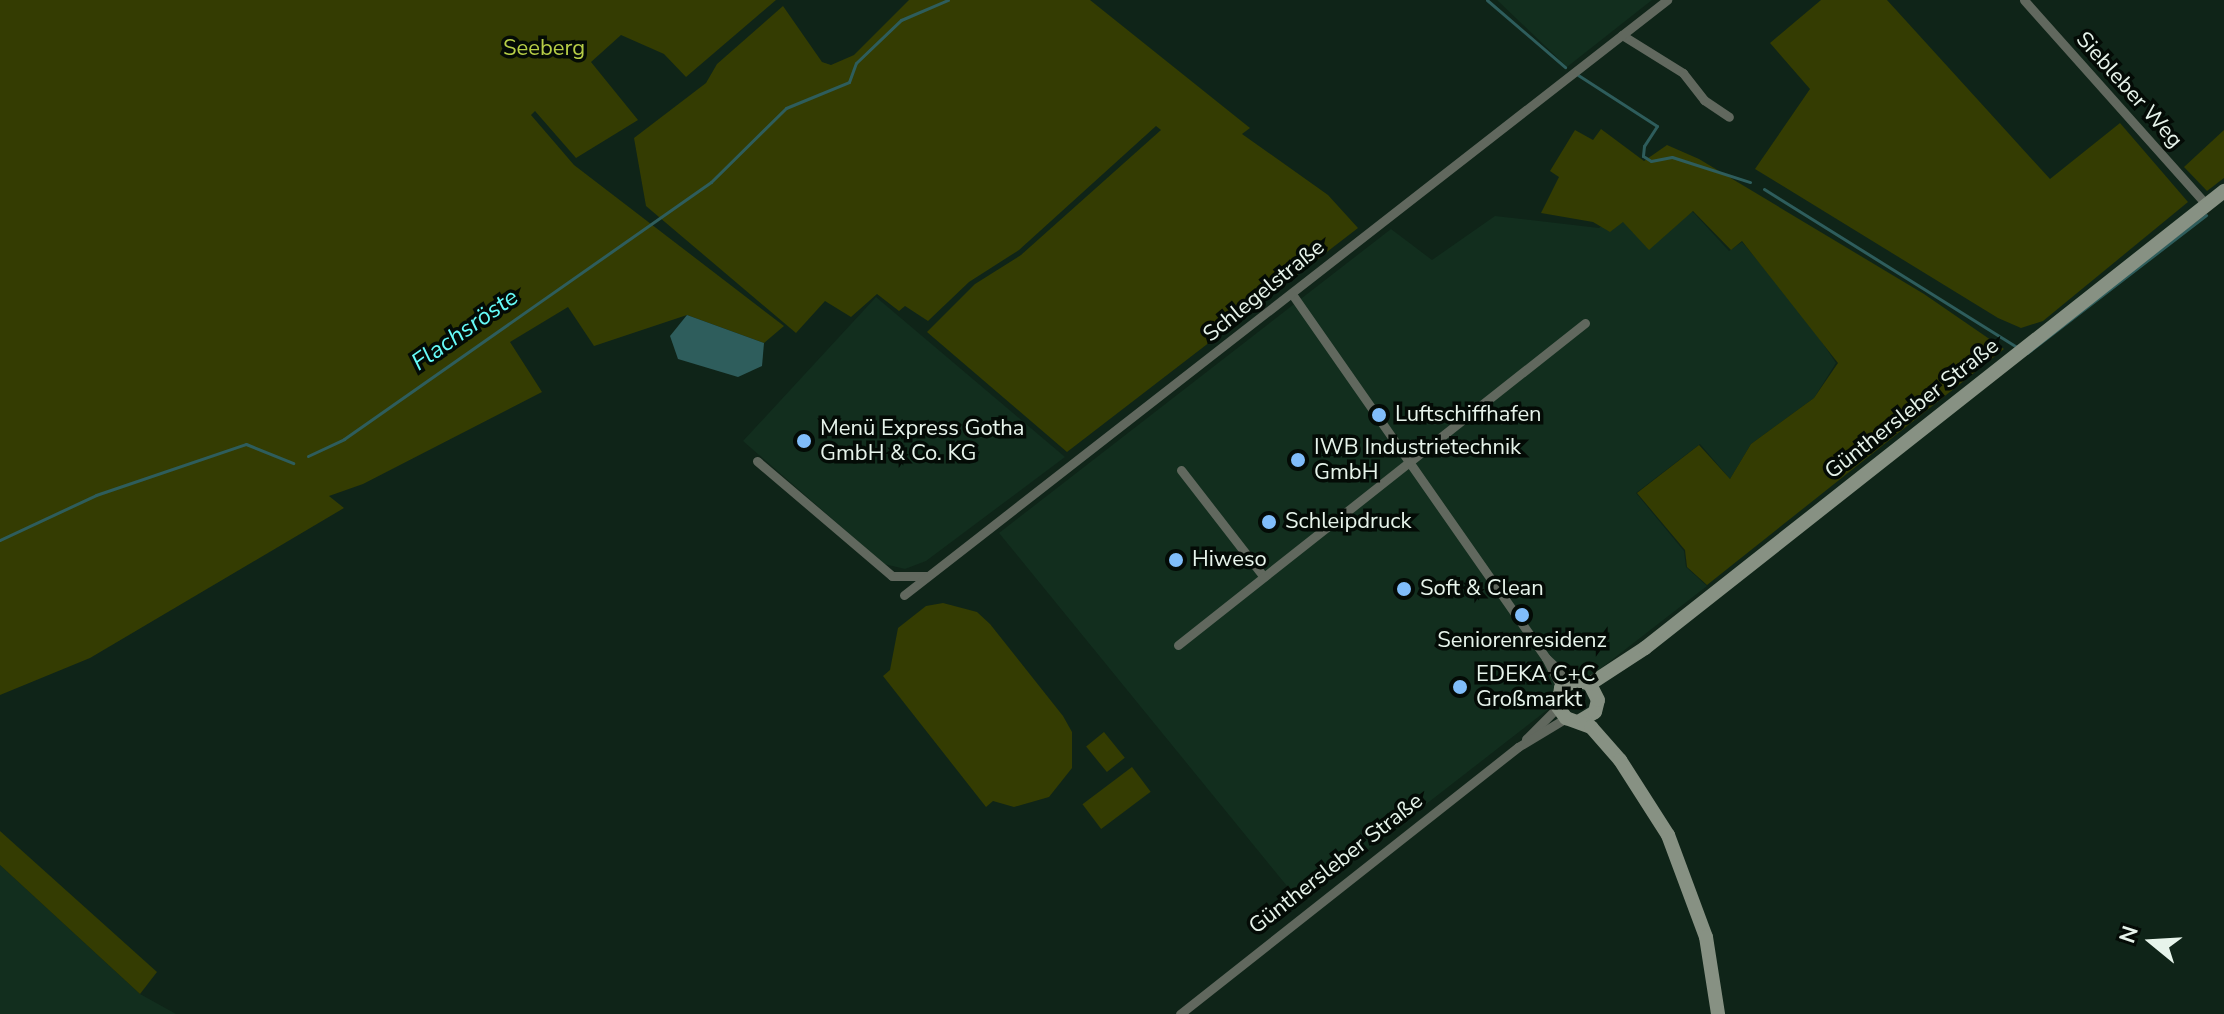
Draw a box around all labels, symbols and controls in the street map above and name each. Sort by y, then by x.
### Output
street label: Siebleber Weg [2070,27,2188,153]
park label: Seeberg [503,36,585,62]
street label: Schlegelstraße [1198,234,1330,348]
water label: Flachsröste [406,283,524,377]
street label: Günthersleber Straße [1820,333,2004,485]
place label: Luftschiffhafen [1395,402,1542,428]
marker: Luftschiffhafen [1370,406,1388,424]
place label: Menü Express Gotha GmbH & Co. KG [820,415,1024,466]
marker: Menü Express Gotha GmbH & Co. KG [795,432,813,450]
place label: IWB Industrietechnik GmbH [1314,434,1521,486]
marker: IWB Industrietechnik GmbH [1289,451,1307,469]
place label: Schleipdruck [1285,509,1411,535]
marker: Schleipdruck [1260,513,1278,531]
place label: Hiweso [1192,547,1267,573]
marker: Hiweso [1167,551,1185,569]
place label: Soft & Clean [1420,576,1544,602]
marker: Soft & Clean [1395,580,1413,598]
marker: Seniorenresidenz [1513,606,1531,624]
place label: Seniorenresidenz [1437,628,1607,654]
place label: EDEKA C+C Großmarkt [1476,661,1596,712]
marker: EDEKA C+C Großmarkt [1451,678,1469,696]
street label: Günthersleber Straße [1244,788,1428,940]
north arrow [2112,902,2192,982]
text: N [2112,922,2146,947]

